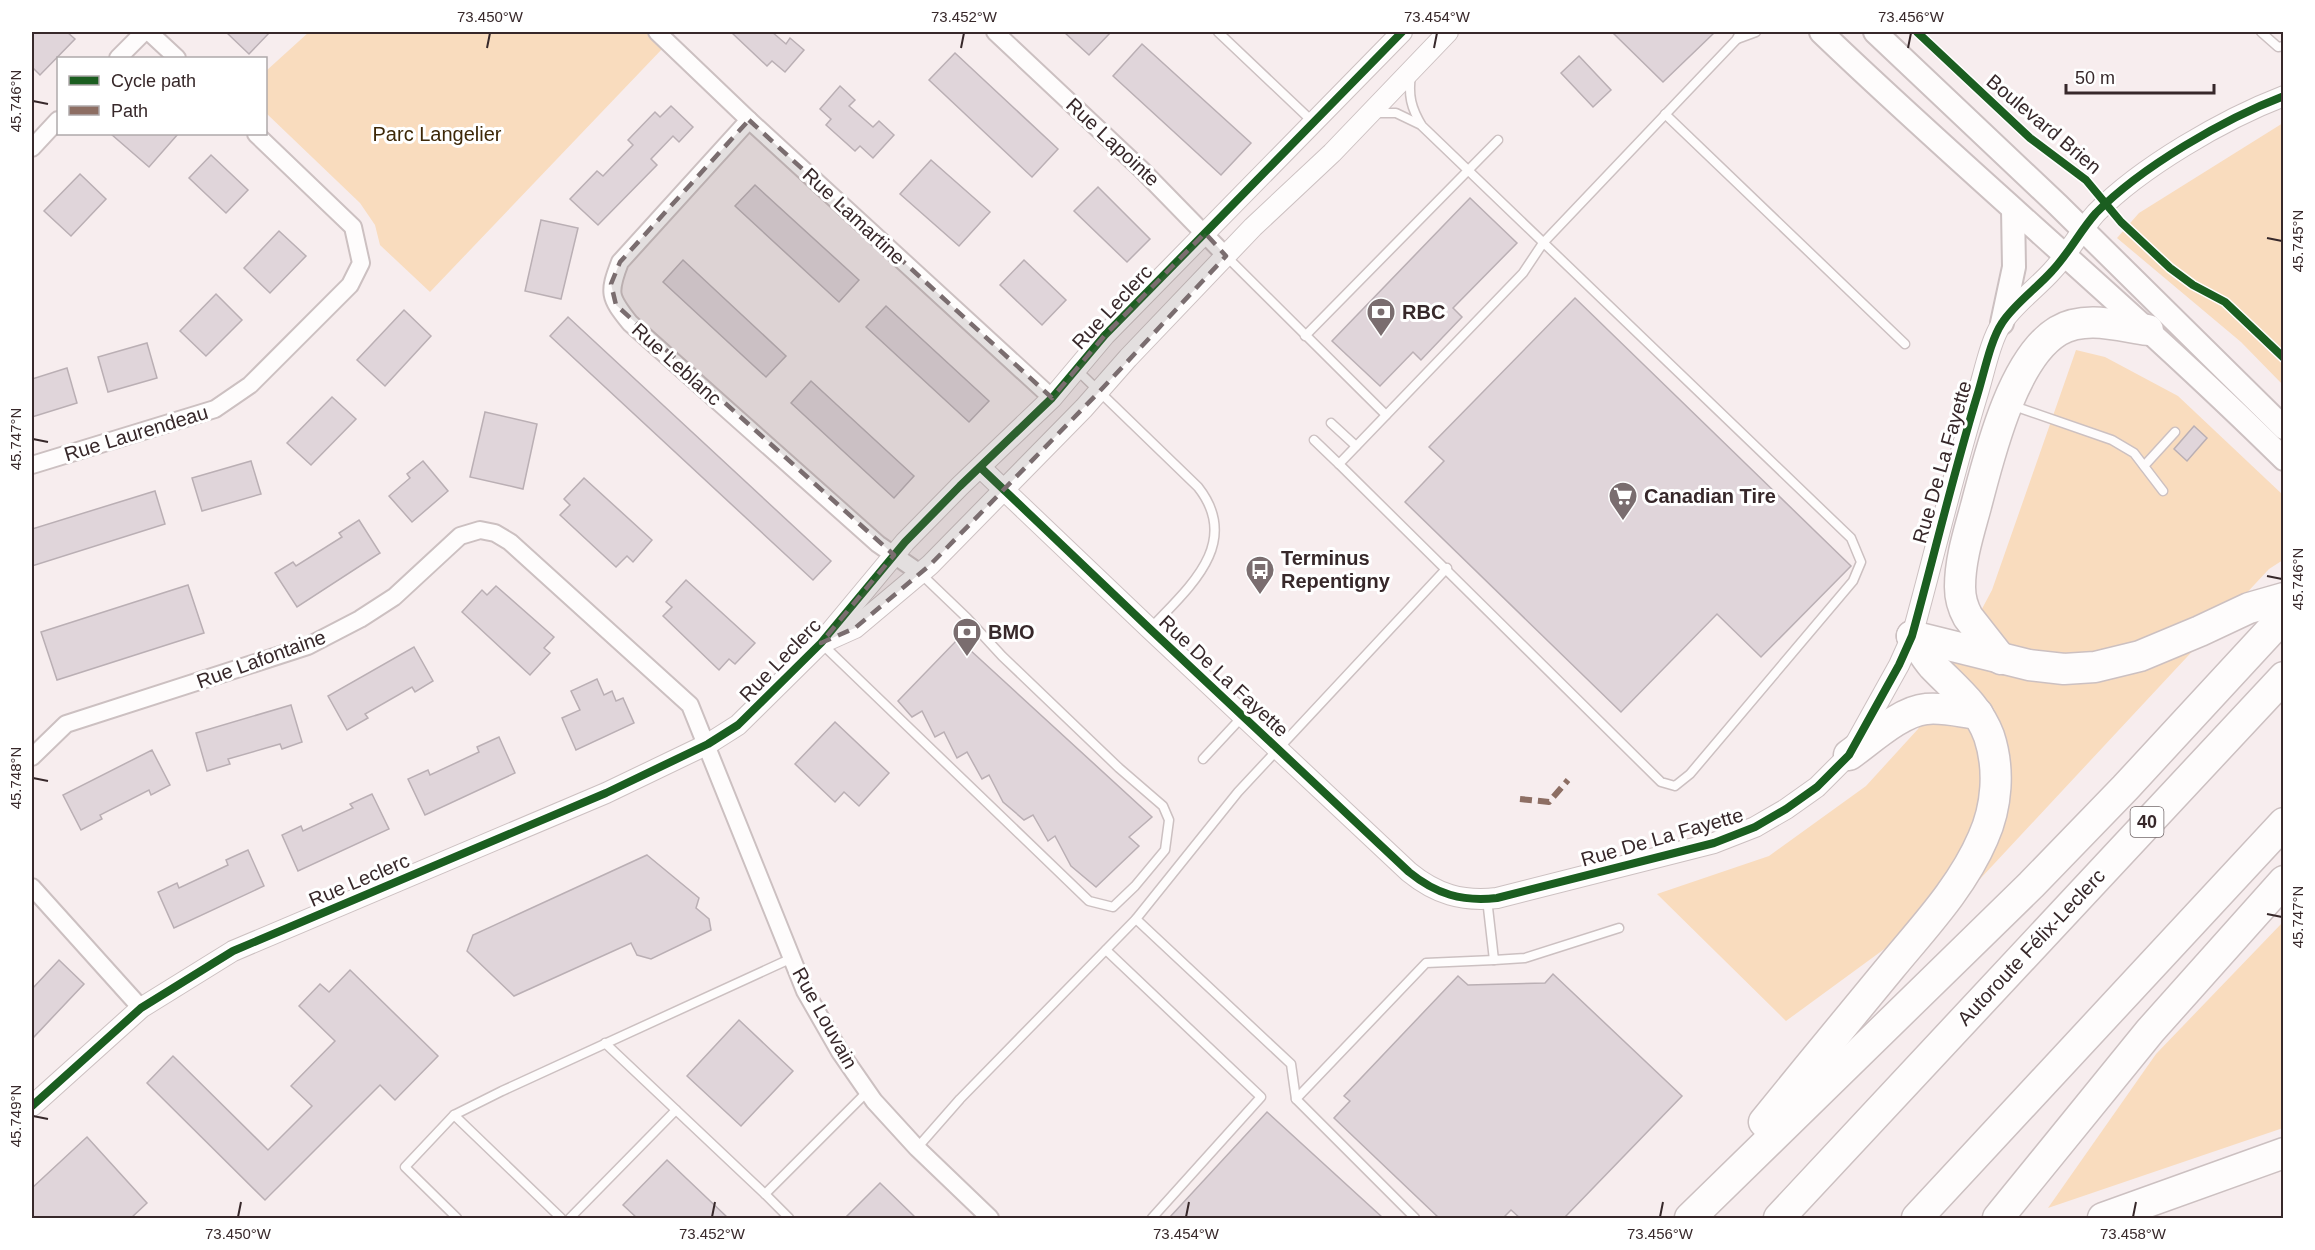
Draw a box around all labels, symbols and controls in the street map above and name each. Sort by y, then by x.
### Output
text: 73.450°W [457,8,524,25]
text: 73.452°W [931,8,998,25]
text: 73.454°W [1404,8,1471,25]
text: 73.456°W [1878,8,1945,25]
legend [57,57,267,135]
scale bar [2066,57,2214,95]
text: 50 m [2075,68,2115,88]
text: 45.746°N [7,70,24,132]
street label: Boulevard Brien [1982,70,2106,178]
text: Cycle path [111,71,196,91]
street label: Rue Lapointe [1062,93,1164,191]
text: Path [111,101,148,121]
park label: Parc Langelier [373,123,502,145]
street label: Rue Lamartine [799,163,909,269]
text: 45.745°N [2289,210,2306,272]
street label: Rue Leclerc [1068,260,1156,354]
bank icon: RBC [1365,296,1397,338]
place label: RBC [1402,301,1445,323]
street label: Rue Leblanc [628,318,726,410]
street label: Rue De La Fayette [1908,378,1976,546]
street label: Rue Laurendeau [62,401,210,465]
text: 45.747°N [7,408,24,470]
supermarket icon: Canadian Tire [1607,480,1639,522]
place label: Canadian Tire [1644,485,1776,507]
place label: Terminus Repentigny [1281,547,1391,592]
text: 45.746°N [2289,548,2306,610]
bus stop icon: Terminus Repentigny [1244,554,1276,596]
street label: Rue De La Fayette [1155,611,1293,741]
street label: Rue Leclerc [735,614,825,706]
bank icon: BMO [951,616,983,658]
place label: BMO [988,621,1035,643]
street label: Rue Lafontaine [193,625,329,693]
text: 45.748°N [7,747,24,809]
street label: Rue De La Fayette [1578,803,1746,871]
road number: 40 [2130,807,2164,837]
street label: Rue Leclerc [306,849,412,911]
street label: Autoroute Félix-Leclerc [1953,864,2109,1030]
text: 45.747°N [2289,886,2306,948]
street label: Rue Louvain [788,964,862,1072]
text: 45.749°N [7,1085,24,1147]
text: 73.450°W [205,1225,272,1242]
text: 73.452°W [679,1225,746,1242]
text: 73.454°W [1153,1225,1220,1242]
text: 73.456°W [1627,1225,1694,1242]
text: 73.458°W [2100,1225,2167,1242]

